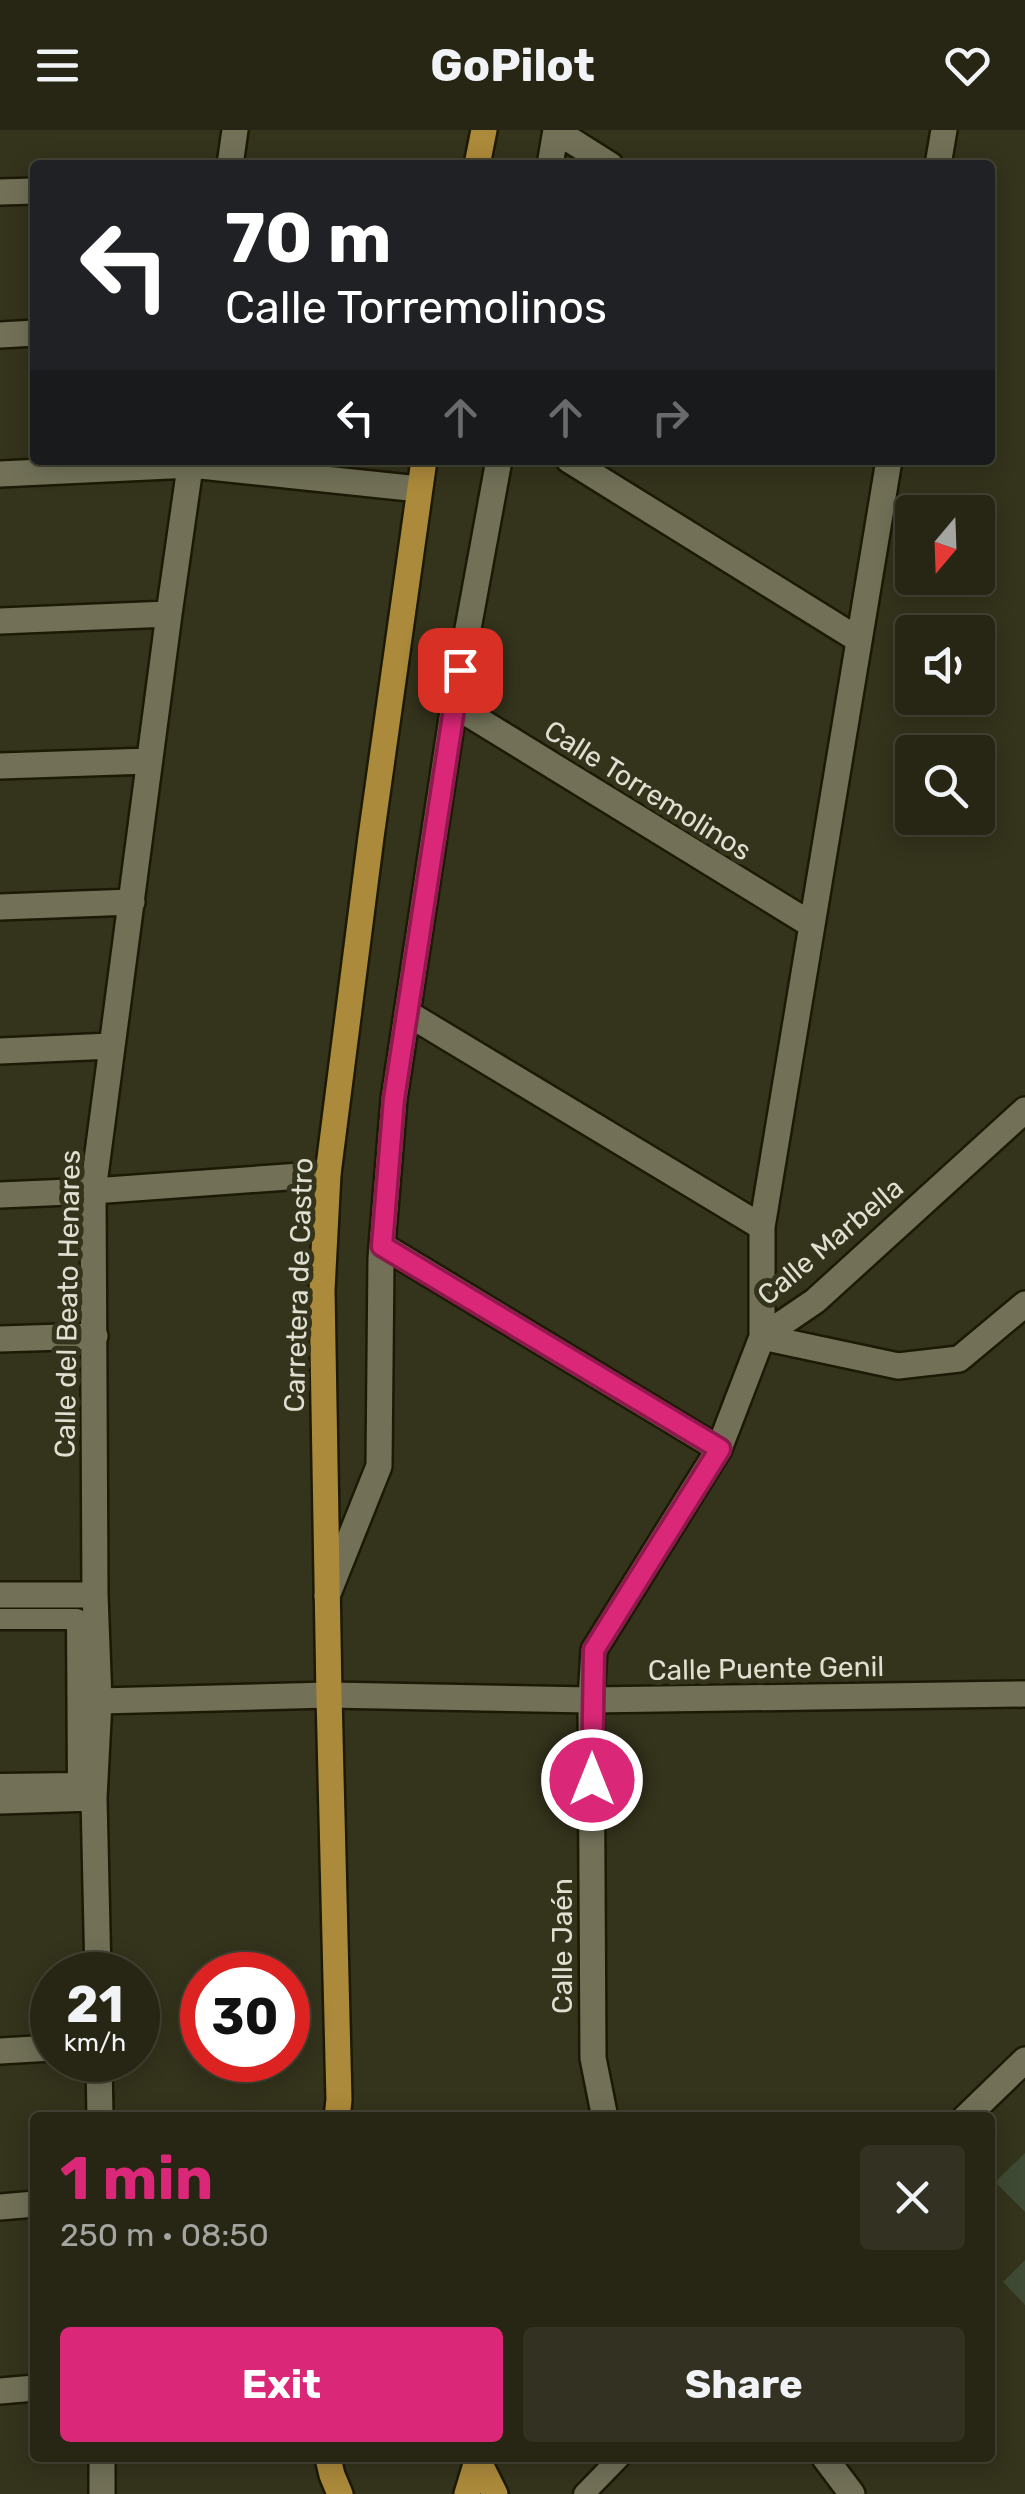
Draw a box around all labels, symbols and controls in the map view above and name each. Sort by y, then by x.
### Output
icon: menu [30,38,85,93]
icon: heart [940,38,995,93]
text: GoPilot [430,39,595,92]
text: 70 m [225,197,392,280]
icon: left [60,200,190,330]
text: Calle Torremolinos [225,281,607,334]
icon: left [328,390,383,445]
icon: ahead [433,390,488,445]
icon: ahead [538,390,593,445]
icon: right [643,390,698,445]
north arrow [895,495,995,595]
map controls [895,495,995,835]
button: sound [895,615,995,715]
pin [418,628,503,713]
icon: arrive [433,643,488,698]
street label: Calle Torremolinos [538,713,757,867]
button: search [895,735,995,835]
street label: Calle del Beato Henares [48,1150,87,1458]
street label: Carretera de Castro [278,1157,319,1413]
street label: Calle Marbella [751,1171,910,1312]
street label: Calle Puente Genil [648,1650,884,1687]
position arrow [540,1728,644,1832]
street label: Calle Jaén [546,1878,579,2014]
speed limit sign: 30 [180,1952,310,2082]
text: 21 [66,1975,124,2035]
text: km/h [64,2028,126,2057]
text: 1 min [60,2143,213,2214]
button: close [860,2145,965,2250]
text: 250 m · 08:50 [60,2216,269,2254]
button: Exit [60,2327,503,2442]
button: Share [523,2327,965,2442]

